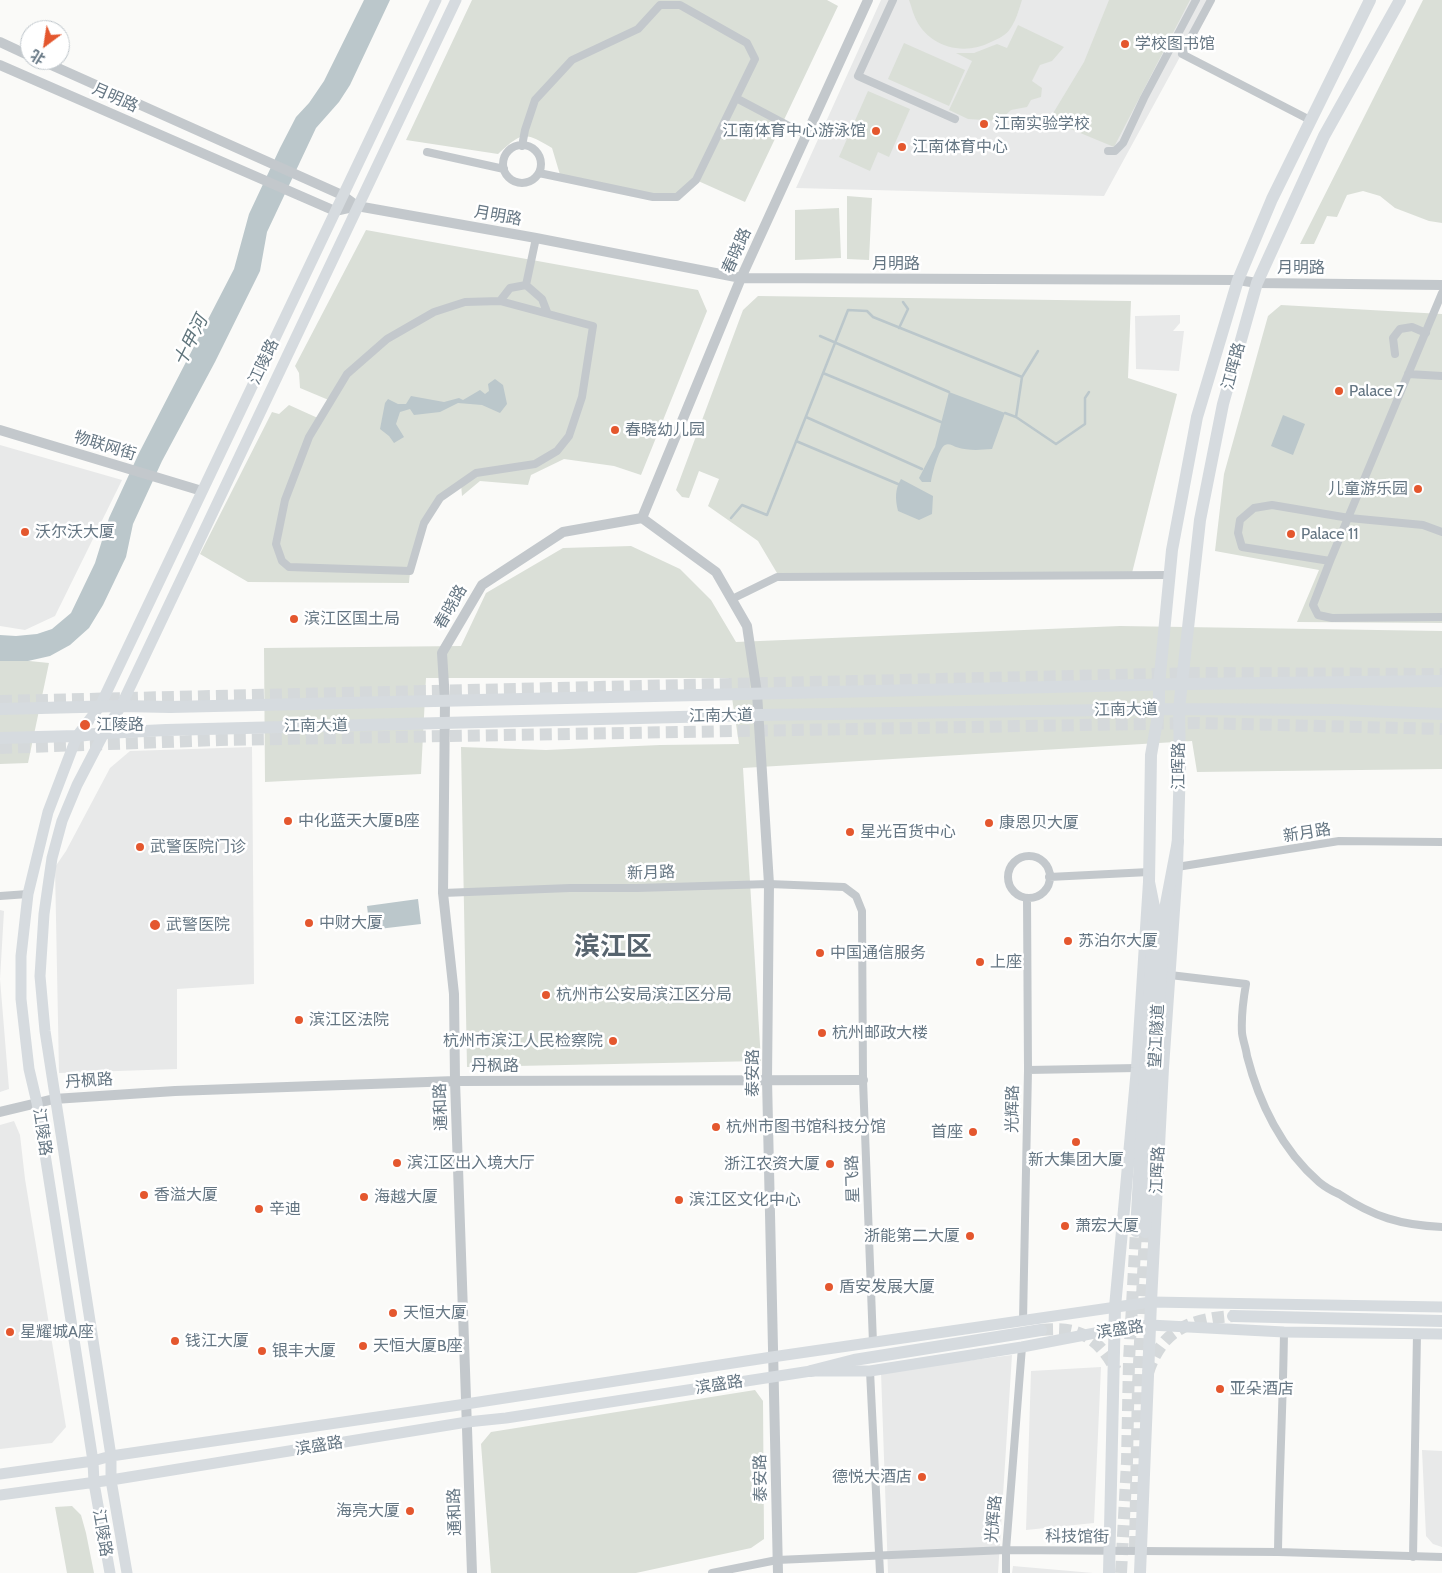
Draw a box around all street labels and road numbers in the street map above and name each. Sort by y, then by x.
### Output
street label: 月明路 [89,79,141,117]
street label: 月明路 [473,202,523,230]
street label: 春晓路 [718,225,756,277]
street label: 月明路 [872,254,920,274]
street label: 月明路 [1277,258,1325,278]
street label: 江陵路 [245,336,283,388]
street label: 江晖路 [1219,340,1249,392]
street label: 物联网街 [72,427,138,465]
street label: 春晓路 [431,581,471,633]
street label: 江南大道 [1094,700,1158,720]
street label: 江南大道 [689,706,753,726]
street label: 江南大道 [284,716,348,736]
street label: 江晖路 [1169,742,1189,790]
street label: 新月路 [1282,820,1332,846]
street label: 新月路 [627,863,675,883]
street label: 望江隧道 [1146,1004,1168,1068]
street label: 泰安路 [743,1049,763,1097]
street label: 丹枫路 [471,1056,519,1076]
street label: 丹枫路 [64,1070,114,1092]
street label: 通和路 [431,1083,451,1131]
street label: 光辉路 [1003,1085,1023,1133]
street label: 江陵路 [29,1107,55,1157]
street label: 江晖路 [1147,1146,1169,1194]
street label: 星飞路 [843,1155,863,1203]
street label: 滨盛路 [1095,1317,1145,1343]
street label: 滨盛路 [694,1372,744,1398]
street label: 滨盛路 [294,1433,344,1459]
street label: 泰安路 [751,1454,771,1502]
street label: 通和路 [445,1488,465,1536]
street label: 光辉路 [982,1494,1006,1544]
street label: 江陵路 [88,1508,116,1558]
street label: 科技馆街 [1045,1527,1109,1547]

